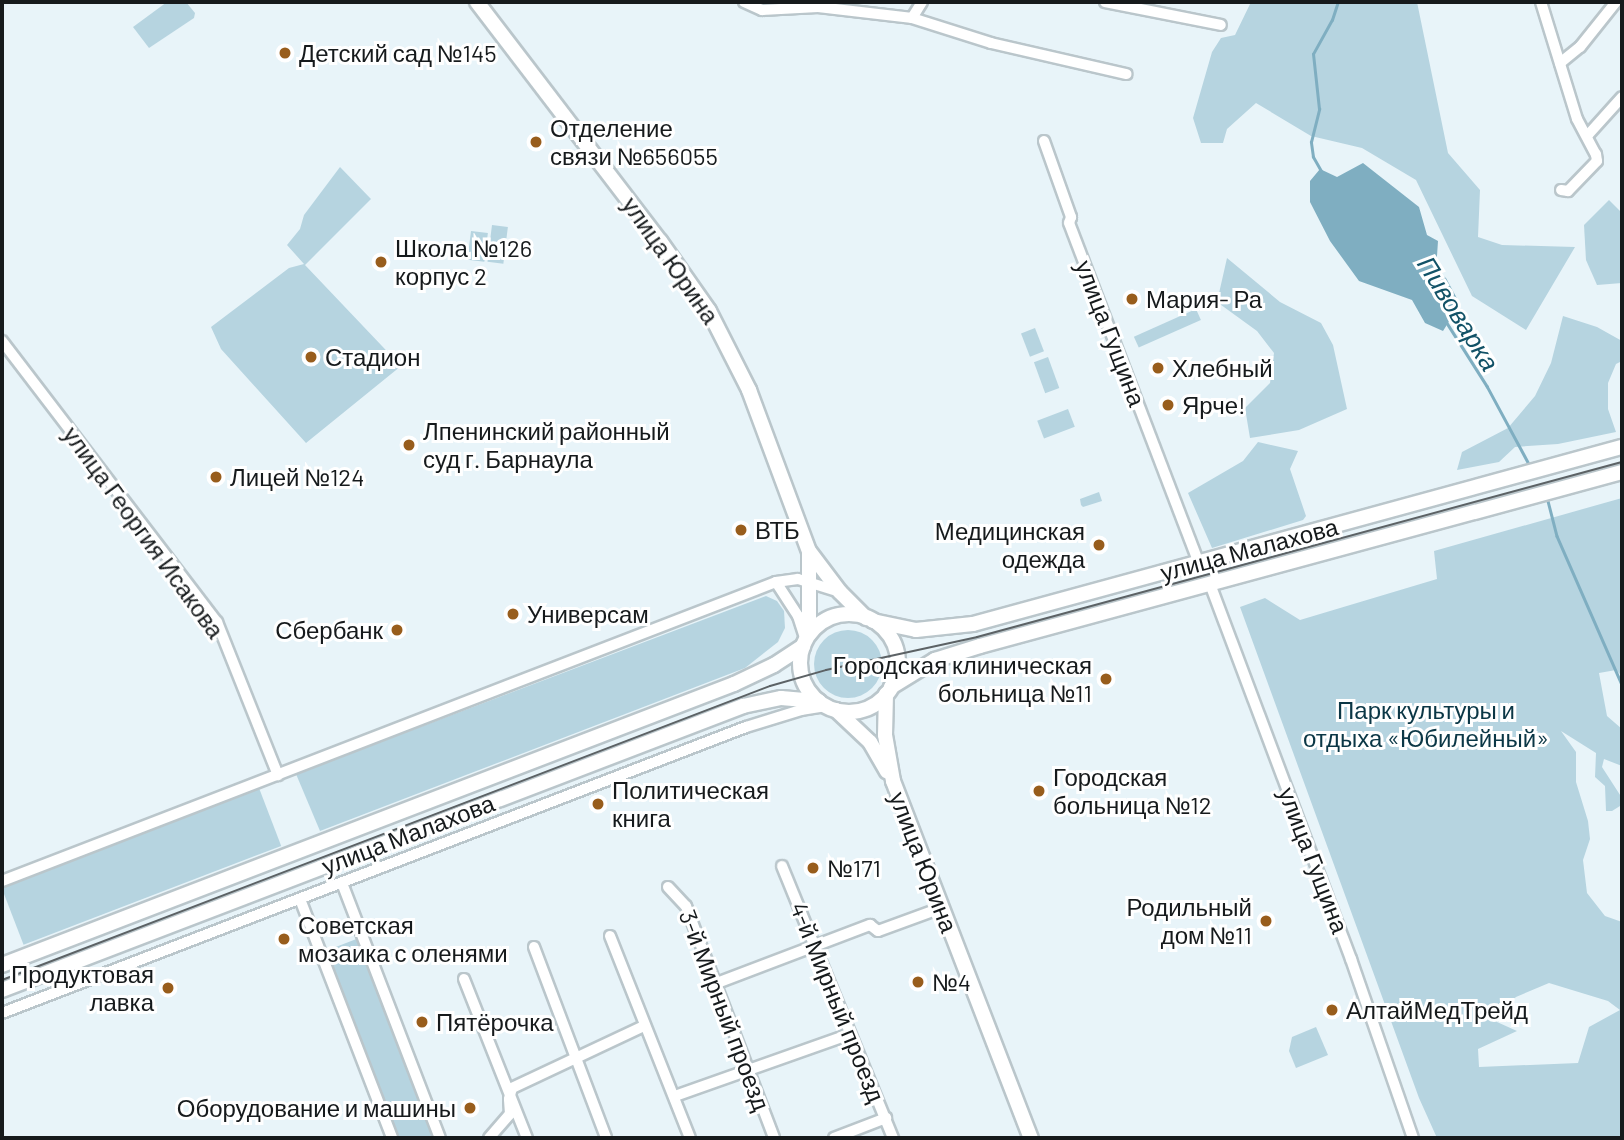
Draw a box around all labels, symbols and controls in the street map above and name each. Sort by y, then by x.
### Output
place label: Детский сад №145 [299,39,496,67]
marker: Детский сад №145 [277,45,293,61]
place label: Отделение связи №656055 [550,114,718,170]
marker: Отделение связи №656055 [528,134,544,150]
street label: улица Юрина [617,191,725,329]
place label: Школа №126 корпус 2 [395,234,532,290]
water label: Пивоварка [1411,250,1507,376]
marker: Школа №126 корпус 2 [373,254,389,270]
street label: улица Гущина [1070,256,1152,410]
place label: Мария- Ра [1146,285,1262,313]
marker: Мария- Ра [1124,291,1140,307]
place label: Стадион [325,343,420,371]
marker: Стадион [303,349,319,365]
place label: Хлебный [1172,354,1273,382]
marker: Хлебный [1150,360,1166,376]
place label: Ярче! [1182,391,1246,419]
marker: Ярче! [1160,397,1176,413]
place label: Лпенинский районный суд г. Барнаула [423,417,670,473]
street label: улица Георгия Исакова [57,421,231,643]
marker: Лпенинский районный суд г. Барнаула [401,437,417,453]
place label: Лицей №124 [230,463,364,491]
marker: Лицей №124 [208,469,224,485]
street label: улица Малахова [1157,511,1341,587]
place label: ВТБ [755,516,800,544]
place label: Медицинская одежда [935,517,1085,573]
marker: ВТБ [733,522,749,538]
marker: Медицинская одежда [1091,537,1107,553]
place label: Универсам [527,600,649,628]
marker: Универсам [505,606,521,622]
place label: Сбербанк [275,616,383,644]
marker: Сбербанк [389,622,405,638]
place label: Городская клиническая больница №11 [833,651,1092,707]
marker: Городская клиническая больница №11 [1098,671,1114,687]
park label: Парк культуры и отдыха «Юбилейный» [1303,696,1549,752]
place label: Городская больница №12 [1053,763,1212,819]
place label: Политическая книга [612,776,769,832]
marker: Городская больница №12 [1031,783,1047,799]
street label: улица Гущина [1273,783,1355,937]
street label: улица Малахова [318,788,498,880]
street label: улица Юрина [884,788,964,936]
marker: Политическая книга [590,796,606,812]
place label: №171 [827,854,881,882]
marker: №171 [805,860,821,876]
place label: Родильный дом №11 [1126,893,1252,949]
street label: 4-й Мирный проезд [785,898,891,1106]
street label: 3-й Мирный проезд [673,906,777,1114]
place label: Советская мозаика с оленями [298,911,508,967]
marker: Родильный дом №11 [1258,913,1274,929]
marker: Советская мозаика с оленями [276,931,292,947]
place label: Продуктовая лавка [11,960,154,1016]
place label: №4 [932,968,971,996]
marker: №4 [910,974,926,990]
marker: Продуктовая лавка [160,980,176,996]
place label: АлтайМедТрейд [1346,996,1528,1024]
marker: АлтайМедТрейд [1324,1002,1340,1018]
place label: Пятёрочка [436,1008,554,1036]
marker: Пятёрочка [414,1014,430,1030]
place label: Оборудование и машины [177,1094,456,1122]
marker: Оборудование и машины [462,1100,478,1116]

